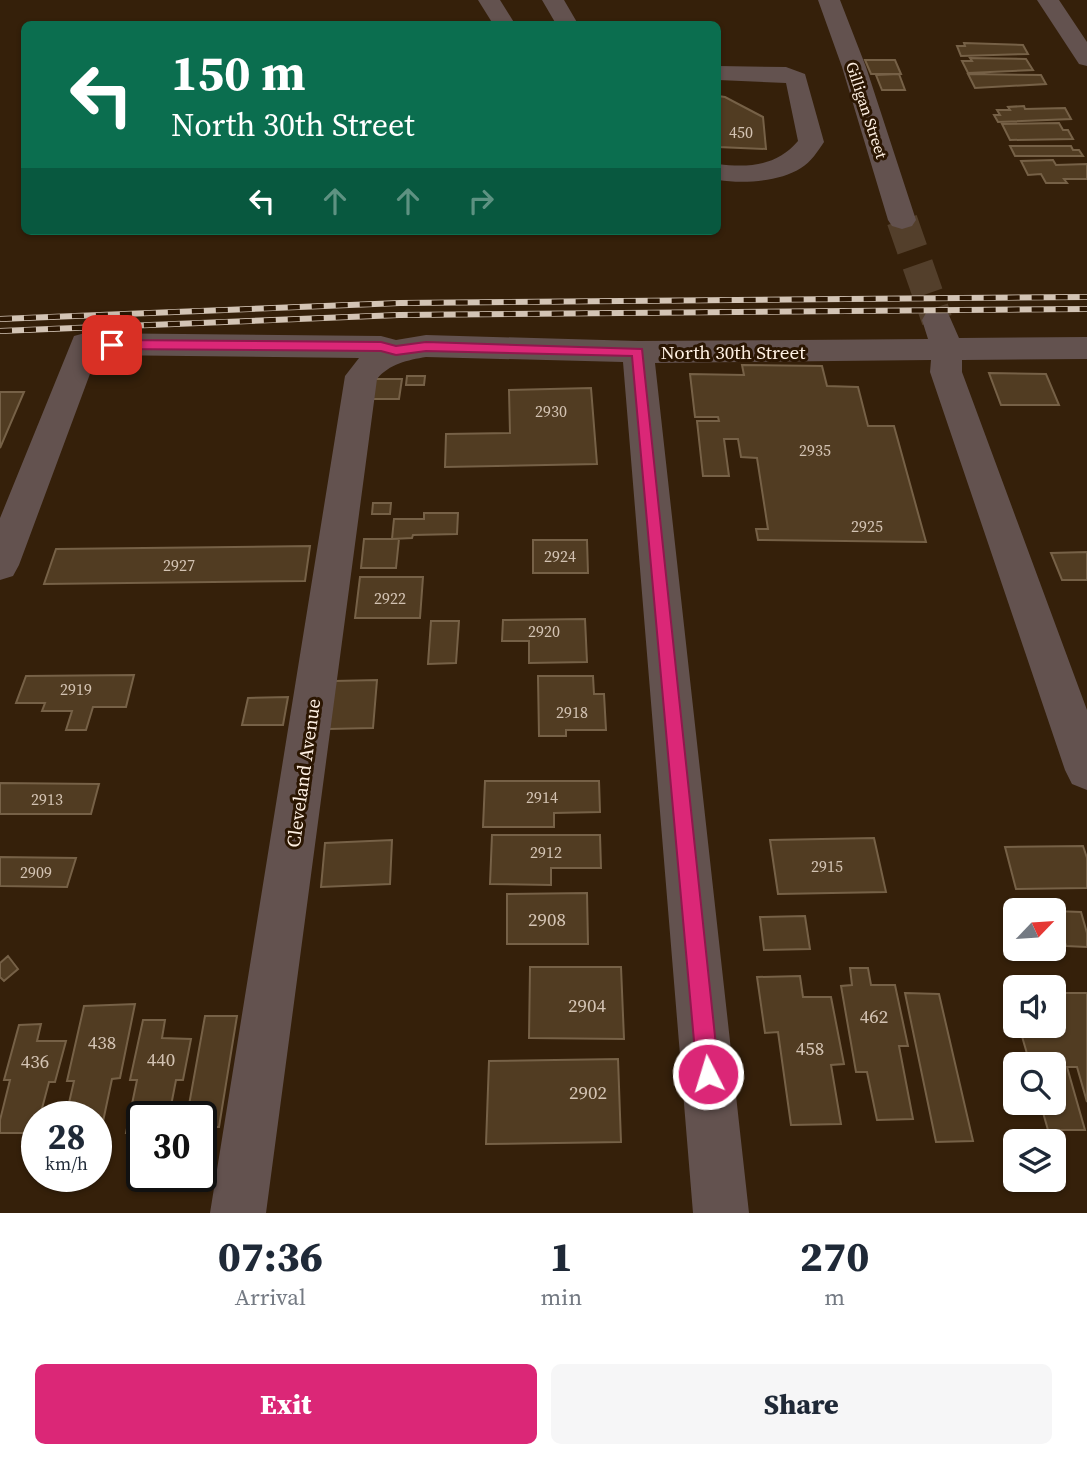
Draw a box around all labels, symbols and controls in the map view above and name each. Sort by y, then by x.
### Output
text: 150 m [171,39,306,106]
icon: left [56,49,147,140]
street label: Gilligan Street [841,59,893,162]
text: North 30th Street [171,103,415,147]
house number: 450 [729,121,753,143]
icon: left [243,182,281,220]
icon: ahead [316,182,354,220]
icon: ahead [389,182,427,220]
icon: right [462,182,500,220]
pin [82,315,142,375]
icon: arrive [93,326,131,364]
street label: North 30th Street [661,339,806,365]
house number: 2930 [535,400,567,422]
house number: 2935 [799,439,831,461]
house number: 2925 [851,515,883,537]
house number: 2924 [544,545,576,567]
house number: 2927 [163,554,195,576]
house number: 2922 [374,587,406,609]
house number: 2920 [528,620,560,642]
house number: 2919 [60,678,92,700]
street label: Cleveland Avenue [280,697,326,849]
house number: 2918 [556,701,588,723]
house number: 2914 [526,786,558,808]
house number: 2913 [31,788,63,810]
house number: 2912 [530,841,562,863]
house number: 2915 [811,855,843,877]
house number: 2909 [20,861,52,883]
north arrow [1003,898,1066,961]
map controls [1003,898,1066,1192]
house number: 2908 [528,906,566,932]
button: sound [1003,975,1066,1038]
house number: 2904 [568,992,606,1018]
house number: 462 [860,1003,888,1029]
house number: 438 [88,1029,116,1055]
house number: 458 [796,1035,824,1061]
position arrow [671,1037,745,1111]
house number: 440 [147,1046,175,1072]
house number: 436 [21,1048,49,1074]
button: search [1003,1052,1066,1115]
house number: 2902 [569,1079,607,1105]
speed limit sign: 30 [126,1101,217,1192]
text: 28 [48,1113,85,1161]
button: layers [1003,1129,1066,1192]
text: km/h [45,1151,88,1176]
text: 07:36 [218,1227,323,1285]
text: 1 [550,1227,573,1285]
text: 270 [800,1227,869,1285]
text: Arrival [235,1281,306,1313]
text: min [541,1281,582,1313]
text: m [824,1281,845,1313]
button: Exit [35,1364,537,1444]
button: Share [551,1364,1052,1444]

